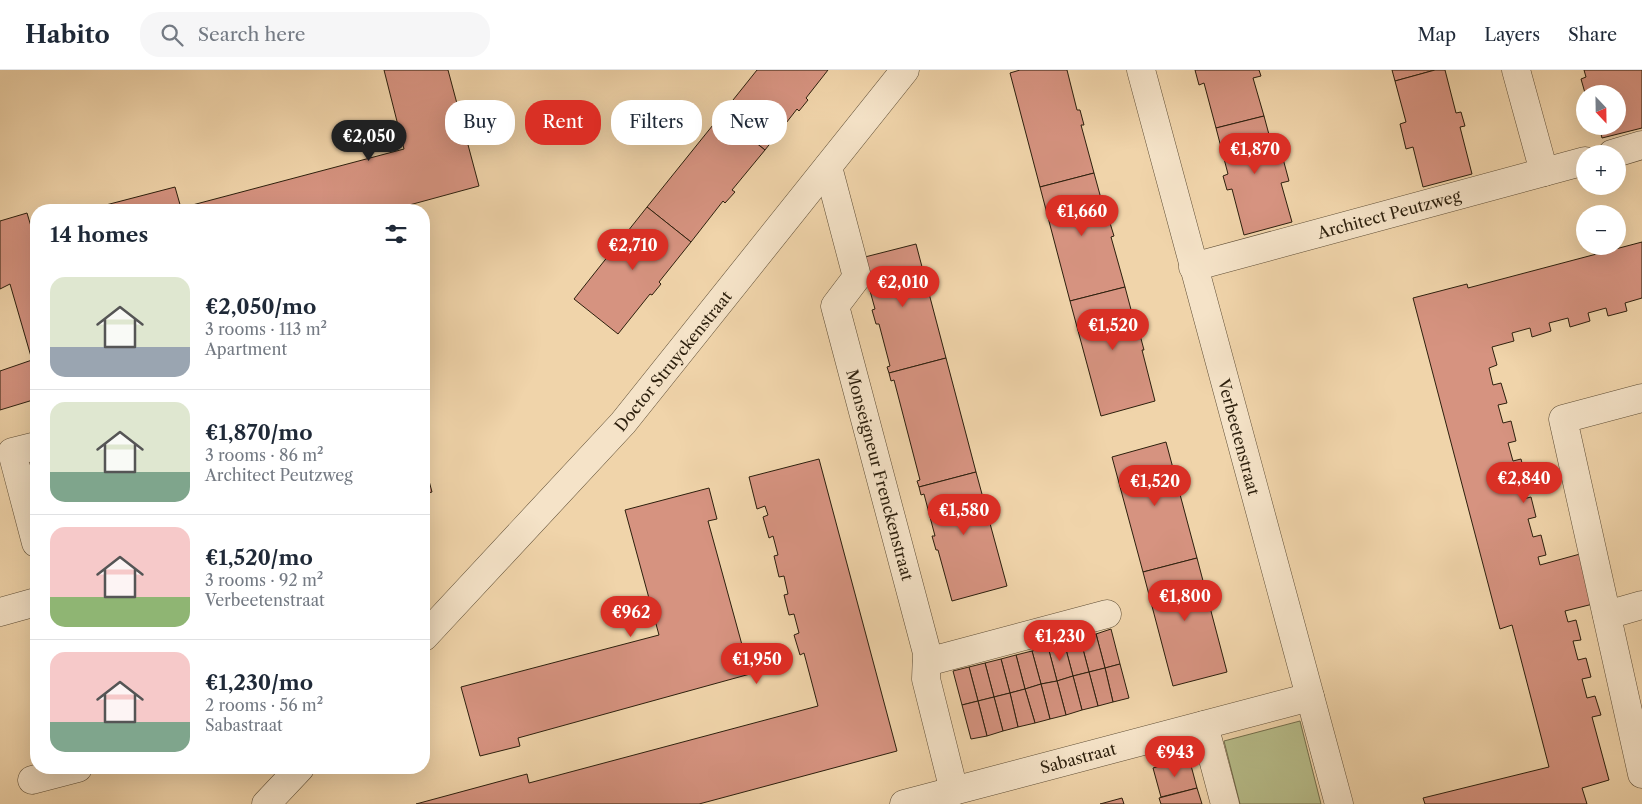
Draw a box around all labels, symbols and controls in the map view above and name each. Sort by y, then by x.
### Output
search box [140,12,490,57]
text: Habito [25,20,110,49]
icon: search [158,21,186,49]
text: Search here [198,23,305,46]
text: Map [1418,24,1456,46]
text: Layers [1484,24,1540,46]
text: Share [1568,24,1617,46]
north arrow [1576,85,1626,135]
map controls [1576,85,1626,255]
chip: Buy [445,100,515,145]
chip: Rent [525,100,601,145]
chip: Filters [611,100,702,145]
chip: New [712,100,787,145]
pin: €2,050 [328,119,410,162]
text: €2,050 [342,126,396,146]
pin: €1,870 [1214,132,1296,175]
text: €1,870 [1230,139,1280,159]
button: + [1576,145,1626,195]
street label: Architect Peutzweg [1314,185,1463,243]
pin: €1,660 [1041,194,1123,237]
text: €1,660 [1056,201,1108,221]
button: − [1576,205,1626,255]
icon: filters [382,220,410,248]
text: 14 homes [50,222,148,247]
pin: €2,710 [592,228,674,271]
text: €2,710 [608,235,658,255]
pin: €2,010 [862,266,944,308]
text: €2,010 [877,272,929,292]
street label: Doctor Struyckenstraat [610,286,736,435]
text: €2,050/mo [205,294,316,319]
icon: home [90,297,150,357]
pin: €1,520 [1072,308,1154,351]
text: €1,520 [1088,315,1138,335]
text: 3 rooms · 113 m² [205,319,327,339]
text: Apartment [205,339,287,359]
street label: Monseigneur Frenckenstraat [842,367,918,583]
street label: Verbeetenstraat [1214,376,1264,498]
text: €1,870/mo [205,420,313,445]
icon: home [90,422,150,482]
text: 3 rooms · 86 m² [205,445,324,465]
pin: €2,840 [1483,462,1565,504]
pin: €1,520 [1114,464,1196,507]
text: Architect Peutzweg [205,465,353,485]
text: €2,840 [1497,468,1551,488]
text: €1,520 [1130,471,1180,491]
pin: €1,580 [923,494,1005,536]
text: €1,580 [939,500,989,520]
text: €1,520/mo [205,545,313,570]
icon: home [90,547,150,607]
text: 3 rooms · 92 m² [205,570,323,590]
pin: €1,800 [1144,580,1226,622]
text: €1,800 [1159,586,1211,606]
text: Verbeetenstraat [205,590,325,610]
pin: €962 [601,596,661,638]
text: €962 [612,602,650,622]
pin: €1,230 [1019,620,1101,662]
text: €1,230 [1035,626,1085,646]
pin: €1,950 [716,642,798,685]
text: €1,950 [732,649,782,669]
text: €1,230/mo [205,670,313,695]
icon: home [90,672,150,732]
text: 2 rooms · 56 m² [205,695,323,715]
text: Sabastraat [205,715,283,735]
pin: €943 [1145,736,1205,778]
street label: Sabastraat [1038,738,1118,778]
text: €943 [1156,742,1194,762]

